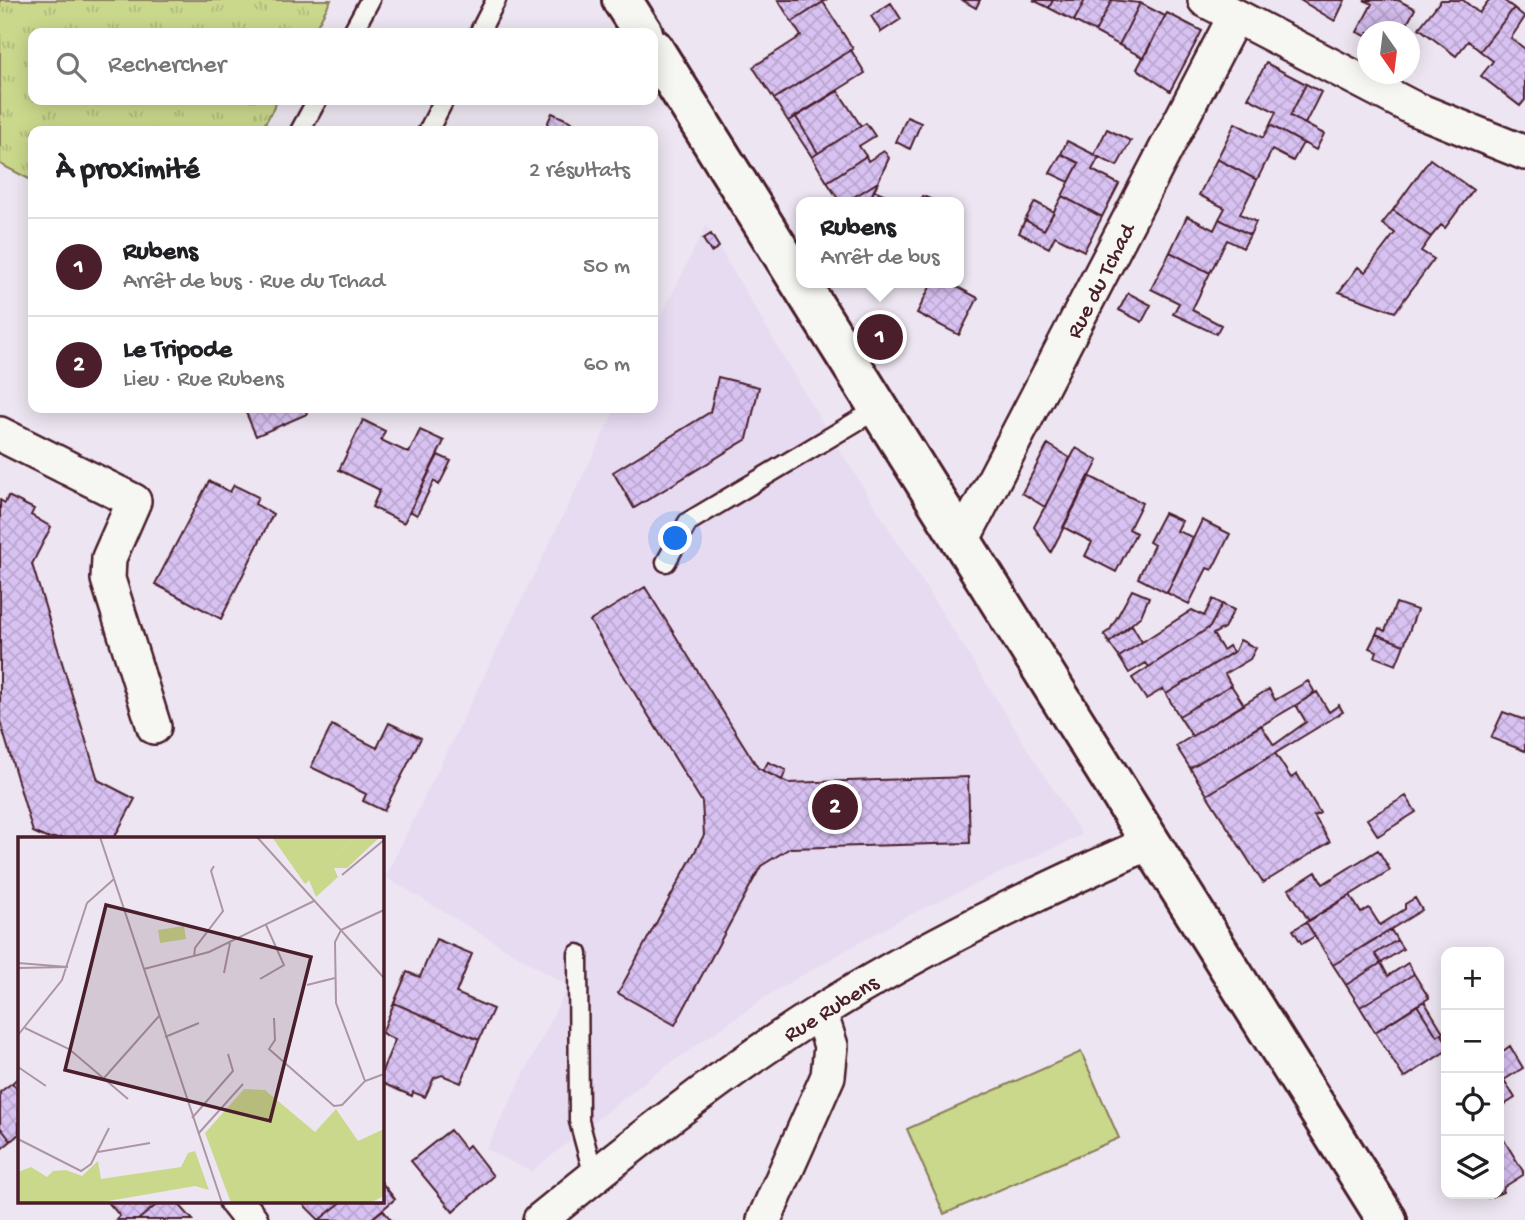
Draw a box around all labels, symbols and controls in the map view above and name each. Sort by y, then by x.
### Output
north arrow [1357,21,1420,84]
search box [28,28,658,105]
icon: search [52,48,90,86]
text: Rechercher [108,51,226,82]
text: À proximité [56,154,200,189]
text: 2 résultats [529,158,630,185]
popup [796,197,964,288]
text: Rubens [821,214,896,245]
street label: Rue du Tchad [1062,218,1143,343]
text: Rubens [123,238,198,269]
text: Arrêt de bus [821,245,939,272]
text: 1 [74,254,84,281]
text: 50 m [583,254,630,281]
text: Arrêt de bus · Rue du Tchad [123,269,385,296]
pin: 1 [857,311,903,363]
text: Le Tripode [123,336,232,367]
text: 2 [73,352,85,379]
text: 60 m [584,352,630,379]
text: Lieu · Rue Rubens [123,367,284,394]
your location [658,521,692,555]
pin: 2 [812,781,858,833]
inset map [18,837,383,1202]
map controls [1441,947,1504,1199]
button: + [1441,947,1504,1010]
street label: Rue Rubens [780,970,885,1050]
button: − [1441,1010,1504,1073]
button: locate [1441,1073,1504,1136]
button: layers [1441,1136,1504,1199]

